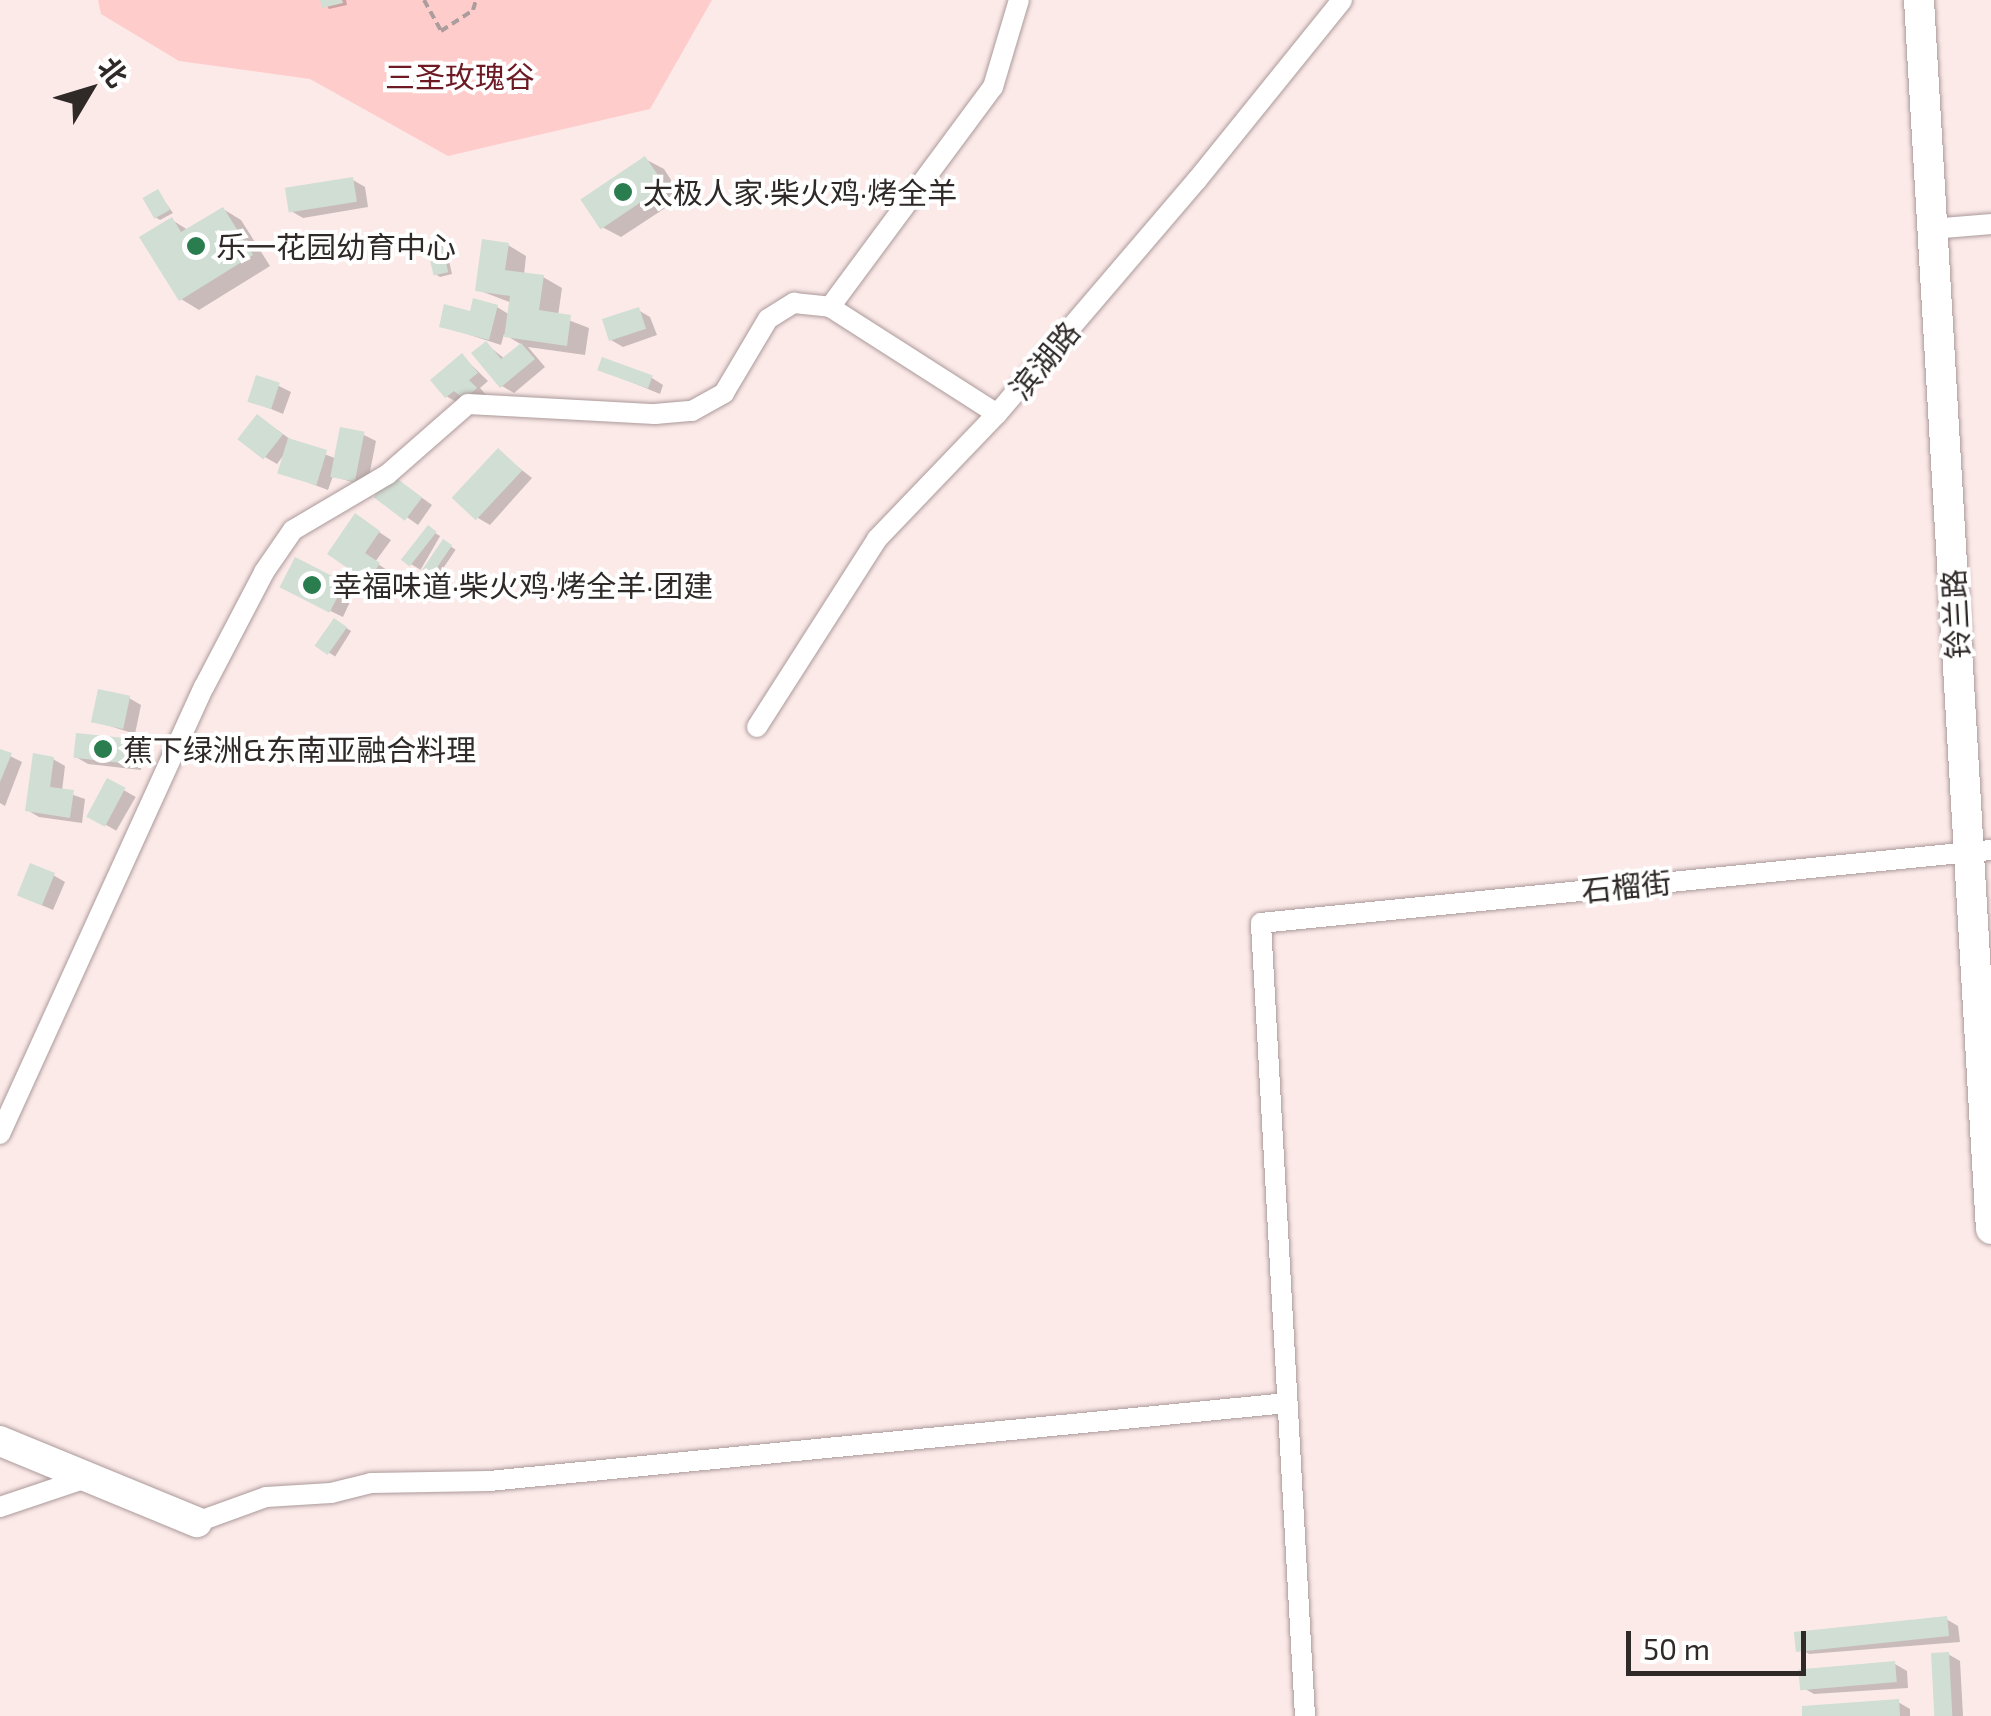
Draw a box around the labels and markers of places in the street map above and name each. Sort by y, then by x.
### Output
place label: 太极人家·柴火鸡·烤全羊 [643,174,957,210]
marker: 太极人家·柴火鸡·烤全羊 [612,181,634,203]
place label: 乐一花园幼育中心 [216,228,456,264]
marker: 乐一花园幼育中心 [185,235,207,257]
place label: 幸福味道·柴火鸡·烤全羊·团建 [332,567,713,603]
marker: 幸福味道·柴火鸡·烤全羊·团建 [301,574,323,596]
place label: 蕉下绿洲&东南亚融合料理 [123,731,476,767]
marker: 蕉下绿洲&东南亚融合料理 [92,738,114,760]

